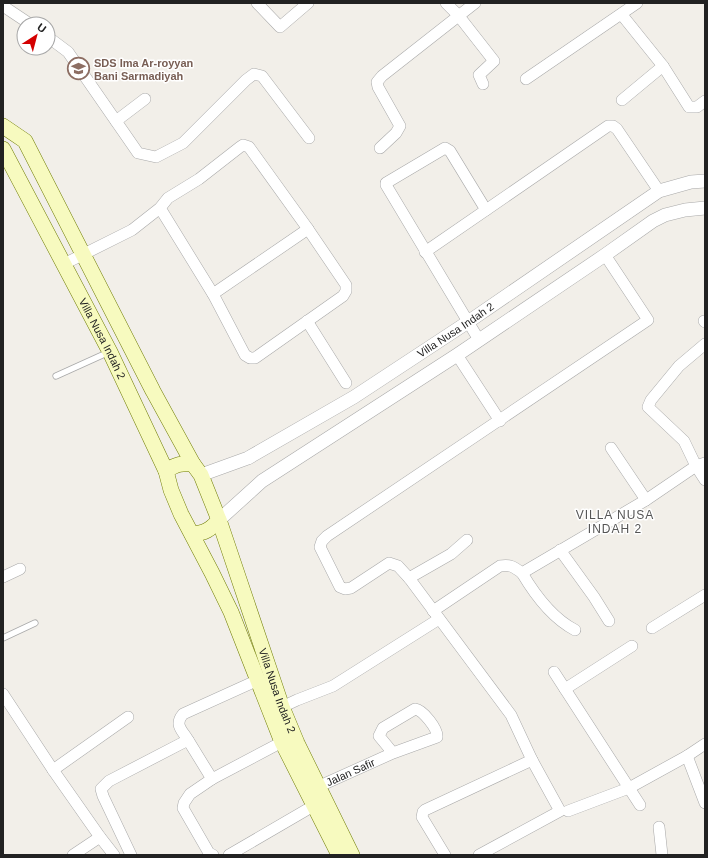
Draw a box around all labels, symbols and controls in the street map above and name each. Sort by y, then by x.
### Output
north arrow [16,16,56,56]
text: U [35,21,49,35]
school or university icon: SDS Ima Ar-royyan Bani Sarmadiyah [66,56,92,82]
place label: SDS Ima Ar-royyan Bani Sarmadiyah [94,57,194,82]
street label: Villa Nusa Indah 2 [77,296,128,381]
street label: Villa Nusa Indah 2 [415,300,496,360]
district label: VILLA NUSA INDAH 2 [576,508,654,536]
street label: Villa Nusa Indah 2 [257,647,298,735]
street label: Jalan Safir [324,756,377,788]

